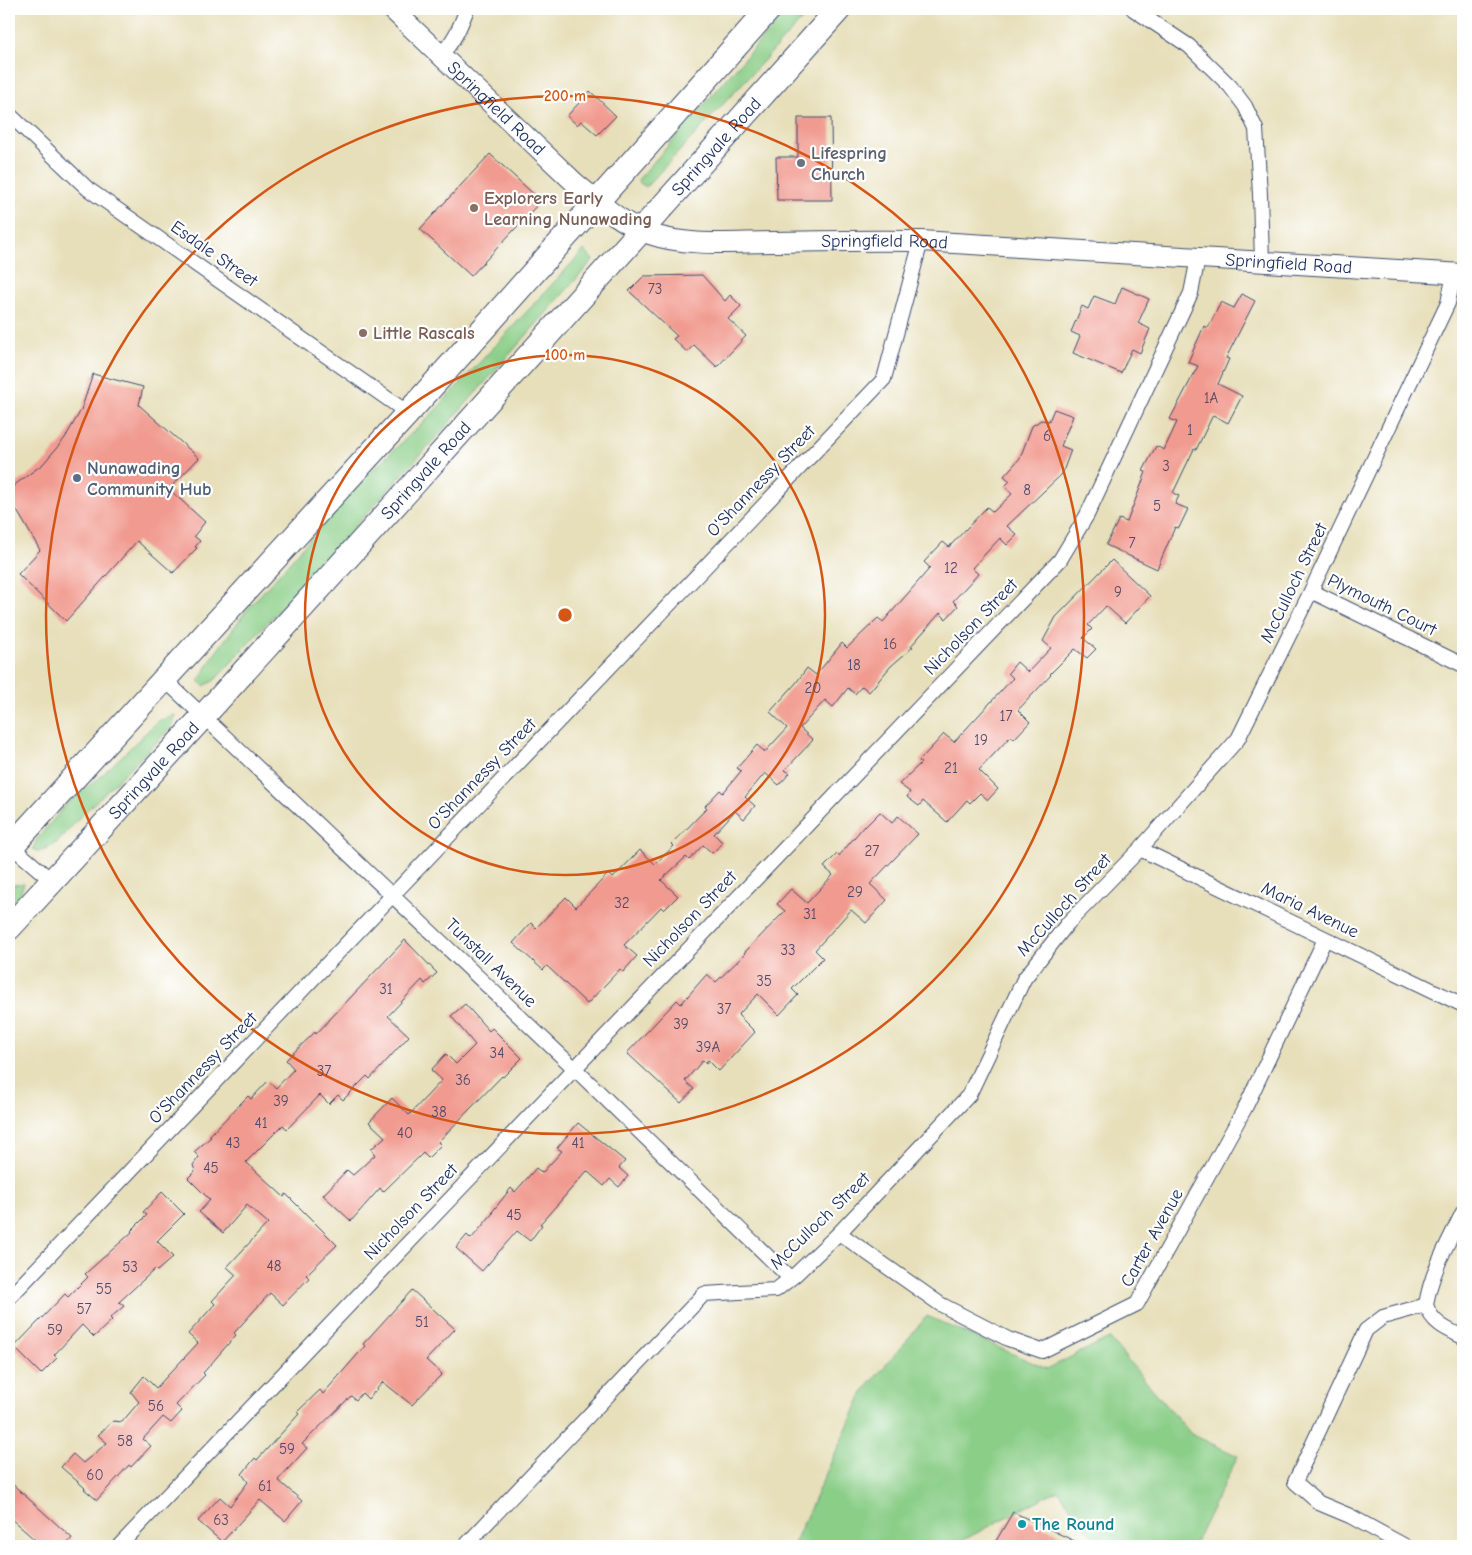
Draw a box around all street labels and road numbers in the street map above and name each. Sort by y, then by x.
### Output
street label: Springfield Road [443,57,550,160]
street label: Springvale Road [667,93,766,200]
street label: Esdale Street [167,216,262,292]
street label: Springfield Road [821,230,948,253]
street label: Springfield Road [1225,249,1353,278]
street label: Springvale Road [376,417,475,524]
street label: O'Shannessy Street [702,420,820,541]
street label: McCulloch Street [1256,519,1332,646]
street label: Plymouth Court [1324,570,1441,641]
street label: Nicholson Street [920,574,1023,680]
street label: O'Shannessy Street [423,713,541,834]
street label: Springvale Road [104,717,204,823]
street label: McCulloch Street [1012,849,1116,961]
street label: Nicholson Street [639,866,742,972]
street label: Maria Avenue [1258,877,1362,943]
street label: Tunstall Avenue [441,914,541,1012]
street label: O'Shannessy Street [144,1007,262,1128]
street label: Nicholson Street [360,1159,463,1265]
street label: McCulloch Street [766,1167,875,1274]
street label: Carter Avenue [1116,1185,1188,1291]

